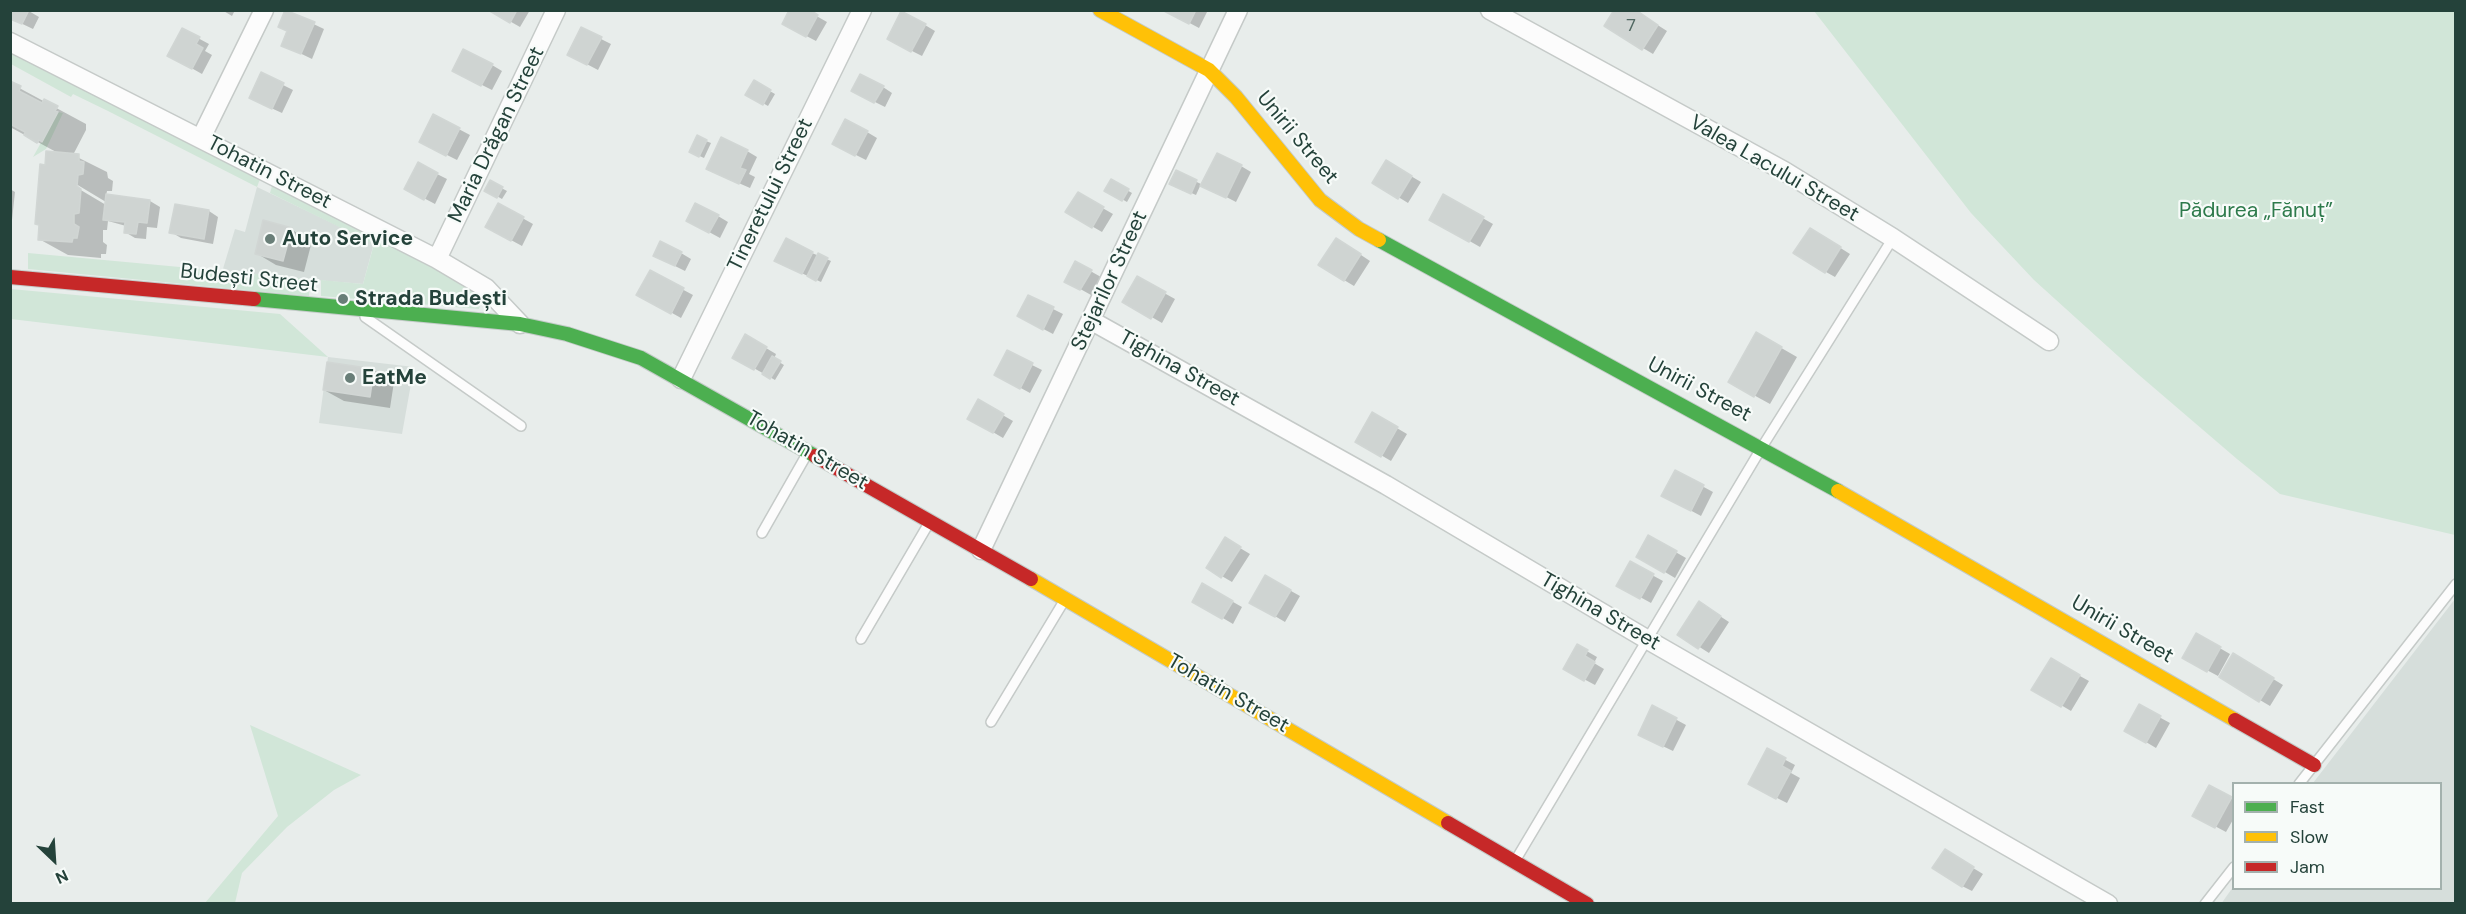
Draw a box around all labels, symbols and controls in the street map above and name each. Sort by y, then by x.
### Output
house number: 7 [1626,15,1636,37]
street label: Maria Drăgan Street [443,43,551,227]
street label: Unirii Street [1251,86,1343,190]
street label: Valea Lacului Street [1685,110,1863,228]
street label: Tineretului Street [723,114,819,276]
street label: Tohatin Street [203,131,335,215]
park label: Pădurea „Fănuț” [2179,198,2333,224]
street label: Stejarilor Street [1067,207,1153,355]
place label: Auto Service [282,226,413,252]
marker: Auto Service [263,232,277,246]
street label: Budești Street [179,259,319,299]
place label: Strada Budești [355,286,507,312]
marker: Strada Budești [336,292,350,306]
street label: Tighina Street [1114,325,1244,413]
street label: Unirii Street [1643,352,1755,428]
place label: EatMe [362,365,427,391]
marker: EatMe [343,371,357,385]
street label: Tohatin Street [742,406,872,496]
street label: Tighina Street [1536,568,1664,656]
street label: Unirii Street [2066,591,2178,669]
street label: Tohatin Street [1163,649,1293,739]
legend [2232,782,2442,890]
text: Fast [2290,795,2325,819]
text: Slow [2290,825,2329,849]
north arrow [24,830,84,890]
text: Jam [2290,855,2325,879]
text: N [52,865,72,889]

